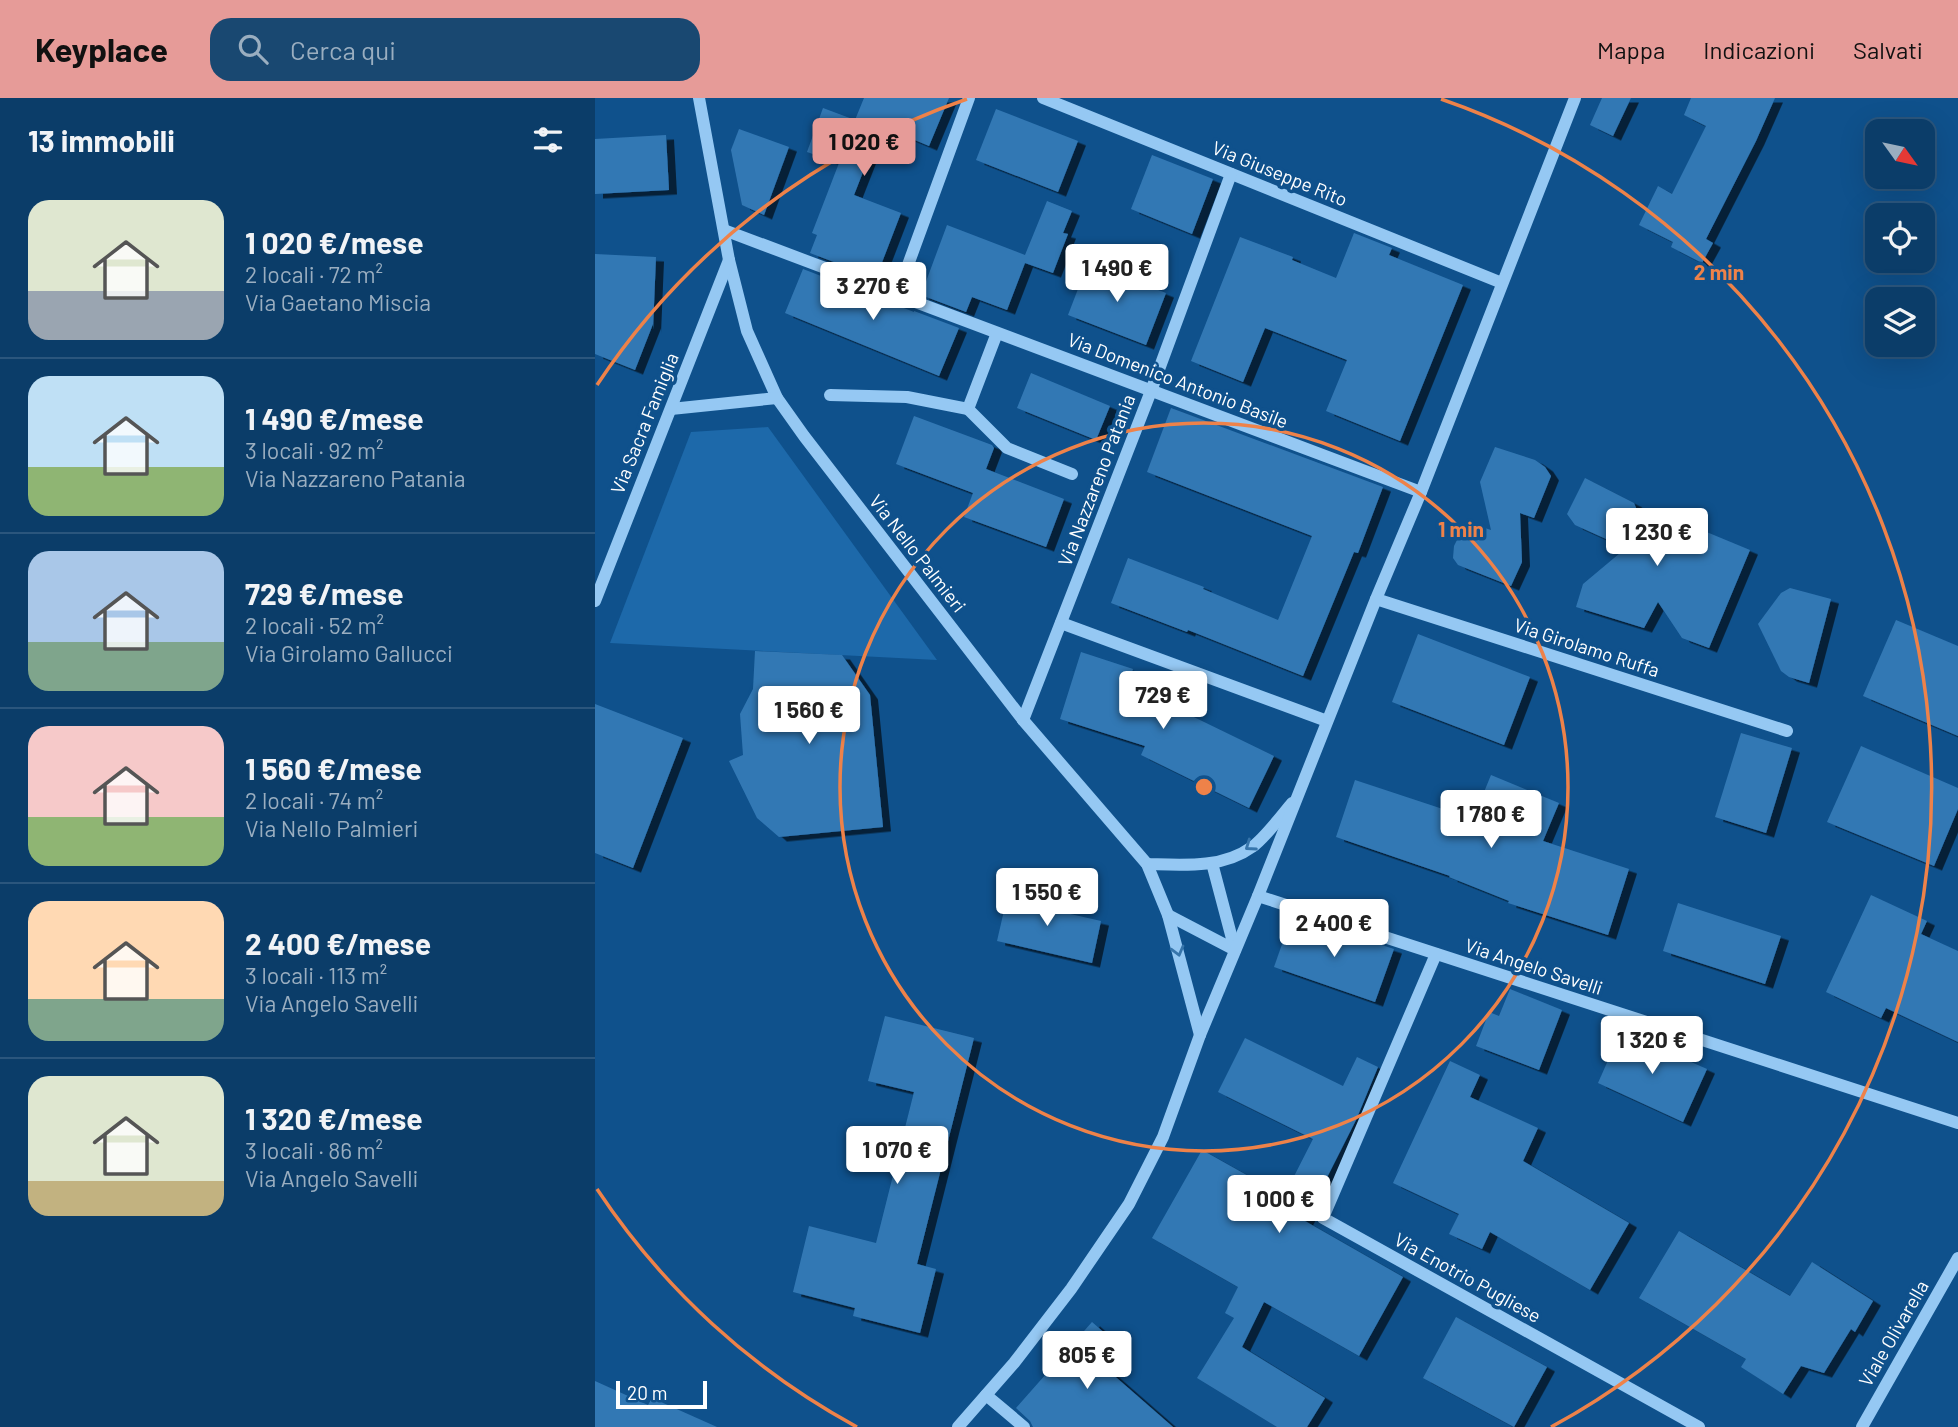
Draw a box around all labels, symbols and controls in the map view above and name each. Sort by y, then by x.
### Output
search box [210,18,700,81]
text: Keyplace [35,29,168,69]
icon: search [234,30,272,68]
text: Cerca qui [290,34,396,65]
text: Mappa [1597,35,1665,64]
text: Indicazioni [1703,35,1815,64]
text: Salvati [1853,35,1923,64]
pin: 1 020 € [799,118,929,178]
north arrow [1865,119,1935,189]
map controls [1865,119,1935,357]
icon: filters [529,121,567,159]
text: 13 immobili [28,122,175,158]
text: 1 020 € [828,127,900,155]
street label: Via Giuseppe Rito [1209,135,1351,211]
button: locate [1865,203,1935,273]
text: 1 020 €/mese [245,224,424,260]
icon: home [84,228,168,312]
pin: 1 490 € [1052,244,1182,304]
text: 1 490 € [1081,253,1153,281]
text: 2 min [1694,259,1744,284]
text: 2 locali · 72 m² [245,260,383,288]
pin: 3 270 € [808,262,938,322]
text: 3 270 € [836,271,910,299]
button: layers [1865,287,1935,357]
text: Via Gaetano Miscia [245,288,431,316]
street label: Via Domenico Antonio Basile [1064,327,1292,433]
street label: Via Sacra Famiglia [605,349,683,497]
street label: Via Nazzareno Patania [1053,391,1139,569]
text: 1 490 €/mese [245,400,424,436]
icon: home [84,404,168,488]
text: 3 locali · 92 m² [245,436,384,464]
text: Via Nazzareno Patania [245,464,466,492]
street label: Via Nello Palmieri [865,490,971,616]
pin: 1 230 € [1592,508,1722,568]
text: 1 min [1438,516,1484,541]
text: 1 230 € [1622,517,1692,545]
text: 729 €/mese [245,575,404,611]
icon: home [84,579,168,663]
text: 2 locali · 52 m² [245,611,384,639]
street label: Via Girolamo Ruffa [1511,613,1663,681]
text: Via Girolamo Gallucci [245,639,453,667]
pin: 729 € [1114,672,1212,731]
text: 729 € [1135,680,1191,708]
pin: 1 560 € [744,686,874,746]
text: 1 560 € [774,695,844,723]
text: 1 560 €/mese [245,750,422,786]
icon: home [84,754,168,838]
centre of rings [1192,775,1216,799]
text: 2 locali · 74 m² [245,786,383,814]
pin: 1 780 € [1426,790,1556,850]
text: 1 780 € [1457,799,1525,827]
text: Via Nello Palmieri [245,814,418,842]
one-way arrow [1245,838,1258,850]
pin: 1 550 € [982,868,1112,928]
text: 1 550 € [1012,877,1082,905]
pin: 2 400 € [1269,900,1399,959]
text: 2 400 € [1296,908,1372,936]
text: 2 400 €/mese [245,925,431,961]
icon: home [84,929,168,1013]
street label: Via Angelo Savelli [1462,933,1606,999]
one-way arrow [1169,945,1184,957]
text: 3 locali · 113 m² [245,961,387,989]
text: Via Angelo Savelli [245,989,418,1017]
pin: 1 320 € [1587,1016,1717,1076]
text: 1 320 € [1617,1025,1687,1053]
text: 1 320 €/mese [245,1100,423,1136]
icon: home [84,1104,168,1188]
pin: 1 070 € [832,1126,962,1186]
text: 1 070 € [862,1135,932,1163]
text: 3 locali · 86 m² [245,1136,383,1164]
text: Via Angelo Savelli [245,1164,418,1192]
pin: 1 000 € [1214,1176,1344,1235]
text: 1 000 € [1243,1184,1315,1212]
street label: Via Enotrio Pugliese [1391,1227,1545,1327]
street label: Viale Olivarella [1853,1276,1933,1390]
pin: 805 € [1038,1332,1136,1391]
text: 805 € [1058,1340,1116,1368]
scale bar [616,1378,707,1410]
text: 20 m [627,1381,667,1404]

